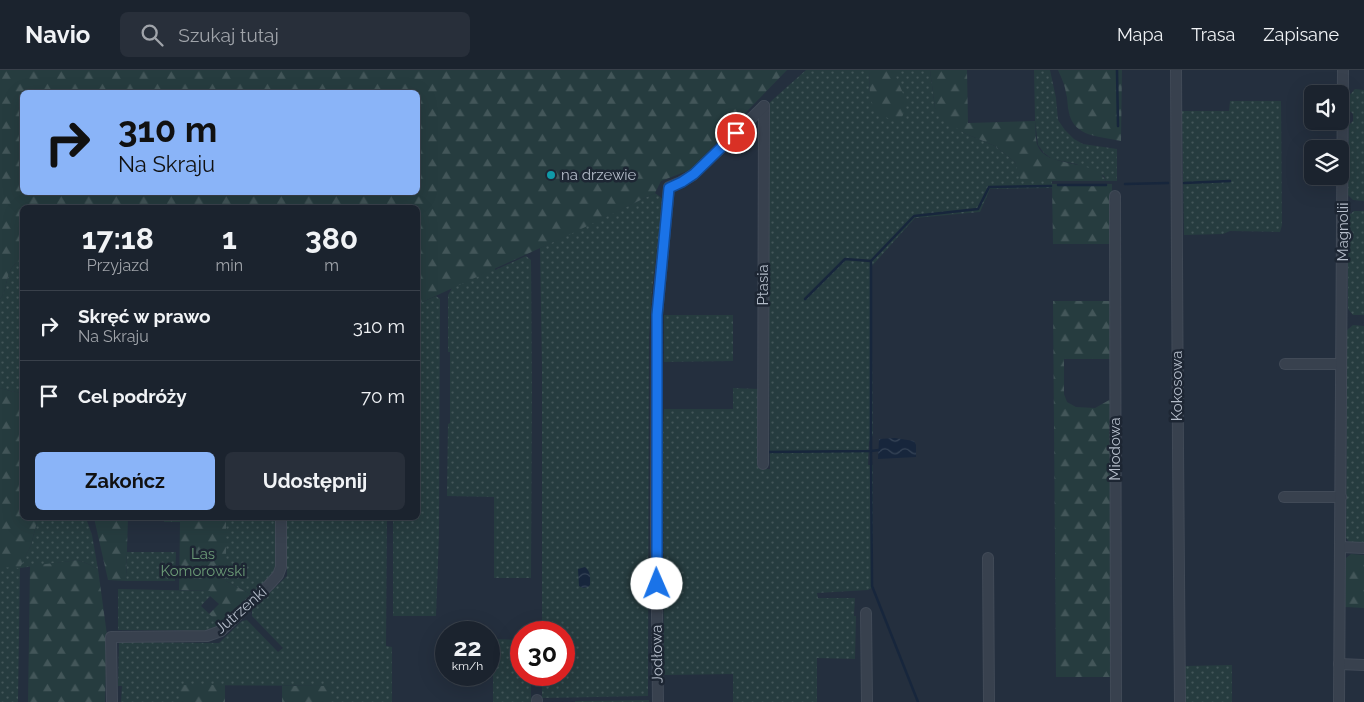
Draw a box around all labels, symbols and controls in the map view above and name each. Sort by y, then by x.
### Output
search box [120,12,470,57]
text: Navio [25,20,90,49]
icon: search [138,21,166,49]
text: Szukaj tutaj [178,24,279,46]
text: Mapa [1117,24,1163,45]
text: Trasa [1191,24,1235,45]
text: Zapisane [1263,24,1339,45]
map controls [1304,85,1349,185]
button: sound [1304,85,1349,130]
text: 310 m [118,109,217,150]
icon: right [35,110,100,175]
pin [715,112,757,154]
icon: arrive [722,119,750,147]
button: layers [1304,140,1349,185]
text: Na Skraju [118,151,215,177]
place label: na drzewie [561,166,637,184]
marker: na drzewie [545,169,557,181]
street label: Magnolii [1334,203,1352,261]
text: 17:18 [82,221,154,256]
text: 1 [222,221,237,256]
text: 380 [305,221,358,256]
text: Przyjazd [87,256,149,275]
text: min [216,256,243,275]
text: m [324,256,339,275]
street label: Ptasia [754,264,772,306]
text: Skręć w prawo [78,305,211,327]
icon: right [35,312,63,340]
text: 310 m [353,315,405,337]
text: Na Skraju [78,327,149,346]
street label: Kokosowa [1168,351,1186,421]
icon: arrive [35,382,63,410]
text: Cel podróży [78,385,187,407]
text: 70 m [361,385,405,407]
street label: Miodowa [1106,417,1124,481]
button: Zakończ [35,452,215,510]
button: Udostępnij [225,452,405,510]
park label: Las Komorowski [161,545,245,580]
position arrow [630,557,682,609]
street label: Jutrzenki [212,583,270,637]
speed limit sign: 30 [510,621,575,686]
street label: Jodłowa [647,625,667,683]
text: 22 [453,632,482,662]
text: km/h [452,659,483,673]

